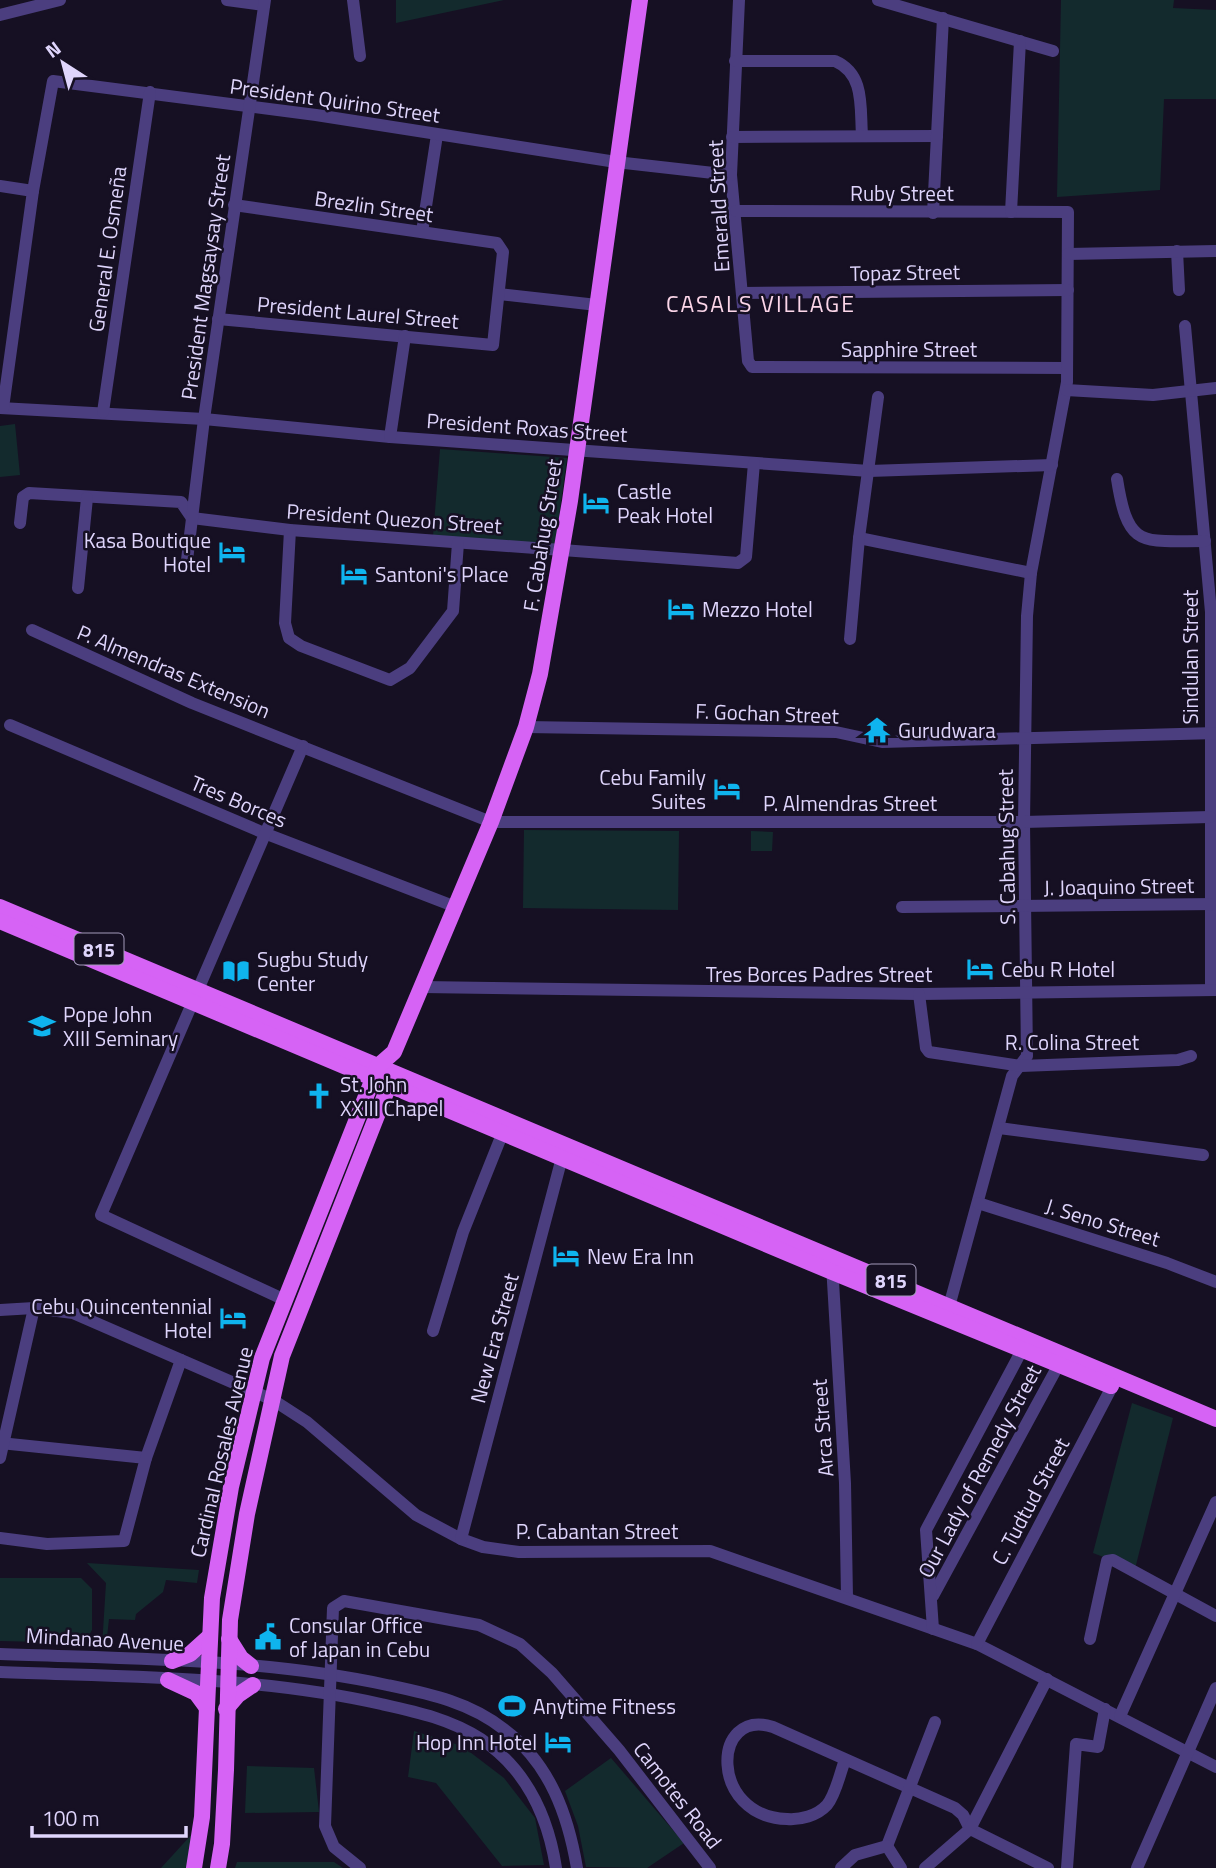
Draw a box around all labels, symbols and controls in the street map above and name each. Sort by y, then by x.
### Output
north arrow [28,28,98,98]
text: N [39,33,67,64]
street label: President Quirino Street [228,69,443,131]
street label: Emerald Street [699,138,737,273]
street label: President Magsaysay Street [172,152,238,402]
street label: General E. Osmeña [80,164,135,334]
street label: Ruby Street [850,177,955,209]
street label: Brezlin Street [313,182,436,230]
street label: Topaz Street [850,255,961,289]
district label: CASALS VILLAGE [666,286,856,321]
street label: President Laurel Street [256,287,461,337]
street label: Sapphire Street [841,333,978,365]
street label: President Roxas Street [425,404,629,450]
street label: F. Cabahug Street [514,456,570,614]
place label: Castle Peak Hotel [617,475,713,531]
hotel icon: Castle Peak Hotel [581,488,611,518]
street label: President Quezon Street [285,495,503,542]
place label: Kasa Boutique Hotel [84,524,211,580]
hotel icon: Kasa Boutique Hotel [217,537,247,567]
place label: Santoni's Place [375,558,509,590]
hotel icon: Santoni's Place [339,559,369,589]
street label: Sindulan Street [1174,589,1206,724]
place label: Mezzo Hotel [702,593,813,625]
hotel icon: Mezzo Hotel [666,594,696,624]
street label: P. Almendras Extension [72,616,276,726]
street label: F. Gochan Street [695,695,840,732]
place label: Gurudwara [898,714,996,746]
temple icon: Gurudwara [862,715,892,745]
place label: Cebu Family Suites [599,761,706,817]
street label: Tres Borces [186,766,292,836]
street label: S. Cabahug Street [989,768,1023,925]
hotel icon: Cebu Family Suites [712,774,742,804]
street label: P. Almendras Street [763,787,938,819]
street label: J. Joaquino Street [1043,869,1195,903]
road number: 815 [74,934,124,965]
place label: Sugbu Study Center [257,943,368,999]
place label: Cebu R Hotel [1001,953,1115,985]
hotel icon: Cebu R Hotel [965,954,995,984]
library icon: Sugbu Study Center [221,956,251,986]
street label: Tres Borces Padres Street [706,958,933,990]
place label: Pope John XIII Seminary [63,998,178,1054]
school or university icon: Pope John XIII Seminary [27,1011,57,1041]
street label: R. Colina Street [1005,1026,1140,1058]
place label: St. John XXIII Chapel [340,1068,443,1124]
church icon: St. John XXIII Chapel [304,1081,334,1111]
street label: J. Seno Street [1042,1189,1165,1255]
place label: New Era Inn [587,1240,694,1272]
hotel icon: New Era Inn [551,1241,581,1271]
road number: 815 [866,1264,916,1296]
street label: New Era Street [461,1269,527,1407]
place label: Cebu Quincentennial Hotel [31,1290,212,1346]
hotel icon: Cebu Quincentennial Hotel [218,1303,248,1333]
street label: Cardinal Rosales Avenue [181,1343,261,1561]
street label: Our Lady of Remedy Street [909,1358,1049,1583]
street label: Arca Street [803,1377,841,1478]
street label: C. Tudtud Street [983,1431,1077,1571]
street label: P. Cabantan Street [516,1515,679,1547]
place label: Consular Office of Japan in Cebu [289,1609,430,1665]
street label: Mindanao Avenue [25,1619,185,1659]
public building icon: Consular Office of Japan in Cebu [253,1622,283,1652]
place label: Anytime Fitness [533,1690,676,1722]
sports icon: Anytime Fitness [497,1691,527,1721]
place label: Hop Inn Hotel [416,1726,537,1758]
hotel icon: Hop Inn Hotel [543,1727,573,1757]
street label: Camotes Road [626,1735,730,1855]
scale bar [32,1794,186,1838]
text: 100 m [42,1802,99,1834]

